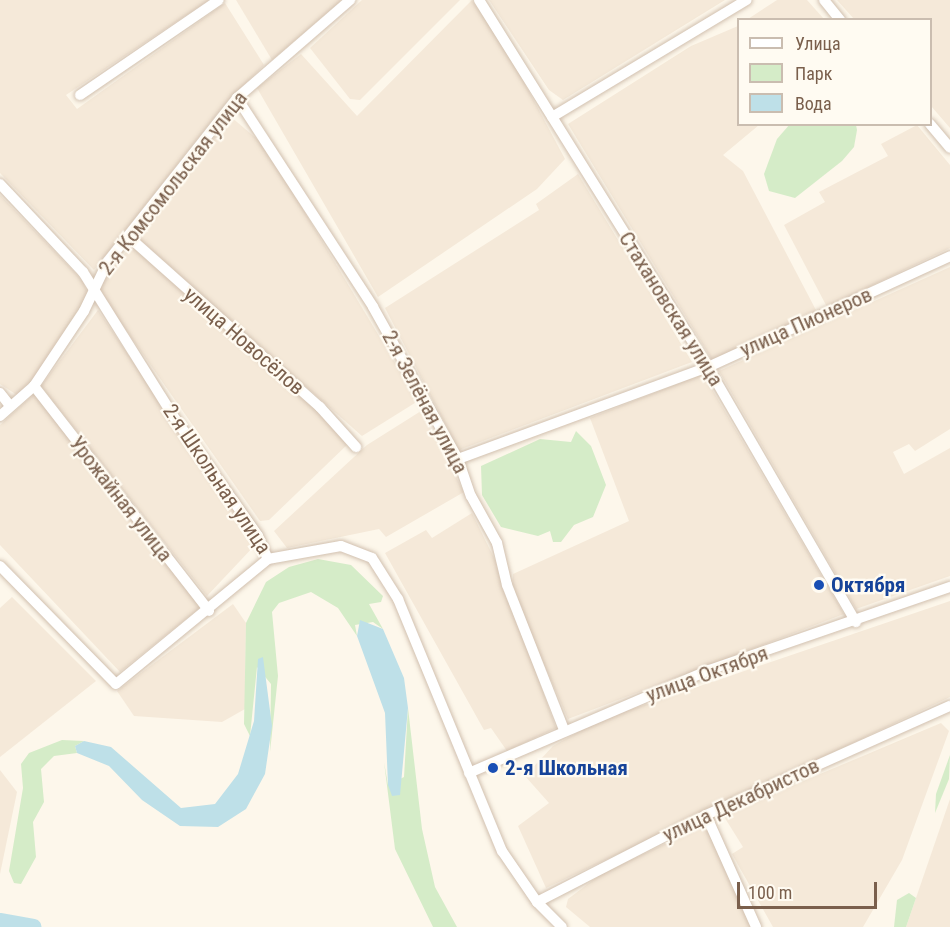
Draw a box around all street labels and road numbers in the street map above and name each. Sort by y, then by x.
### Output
street label: 2-я Комсомольская улица [93,86,253,280]
street label: Стахановская улица [613,227,729,391]
street label: улица Новосёлов [178,282,310,400]
street label: улица Пионеров [736,282,876,362]
street label: 2-я Зелёная улица [377,326,473,478]
street label: 2-я Школьная улица [158,399,276,559]
street label: Урожайная улица [64,431,178,567]
street label: улица Октября [643,640,771,708]
street label: улица Декабристов [659,753,823,847]

